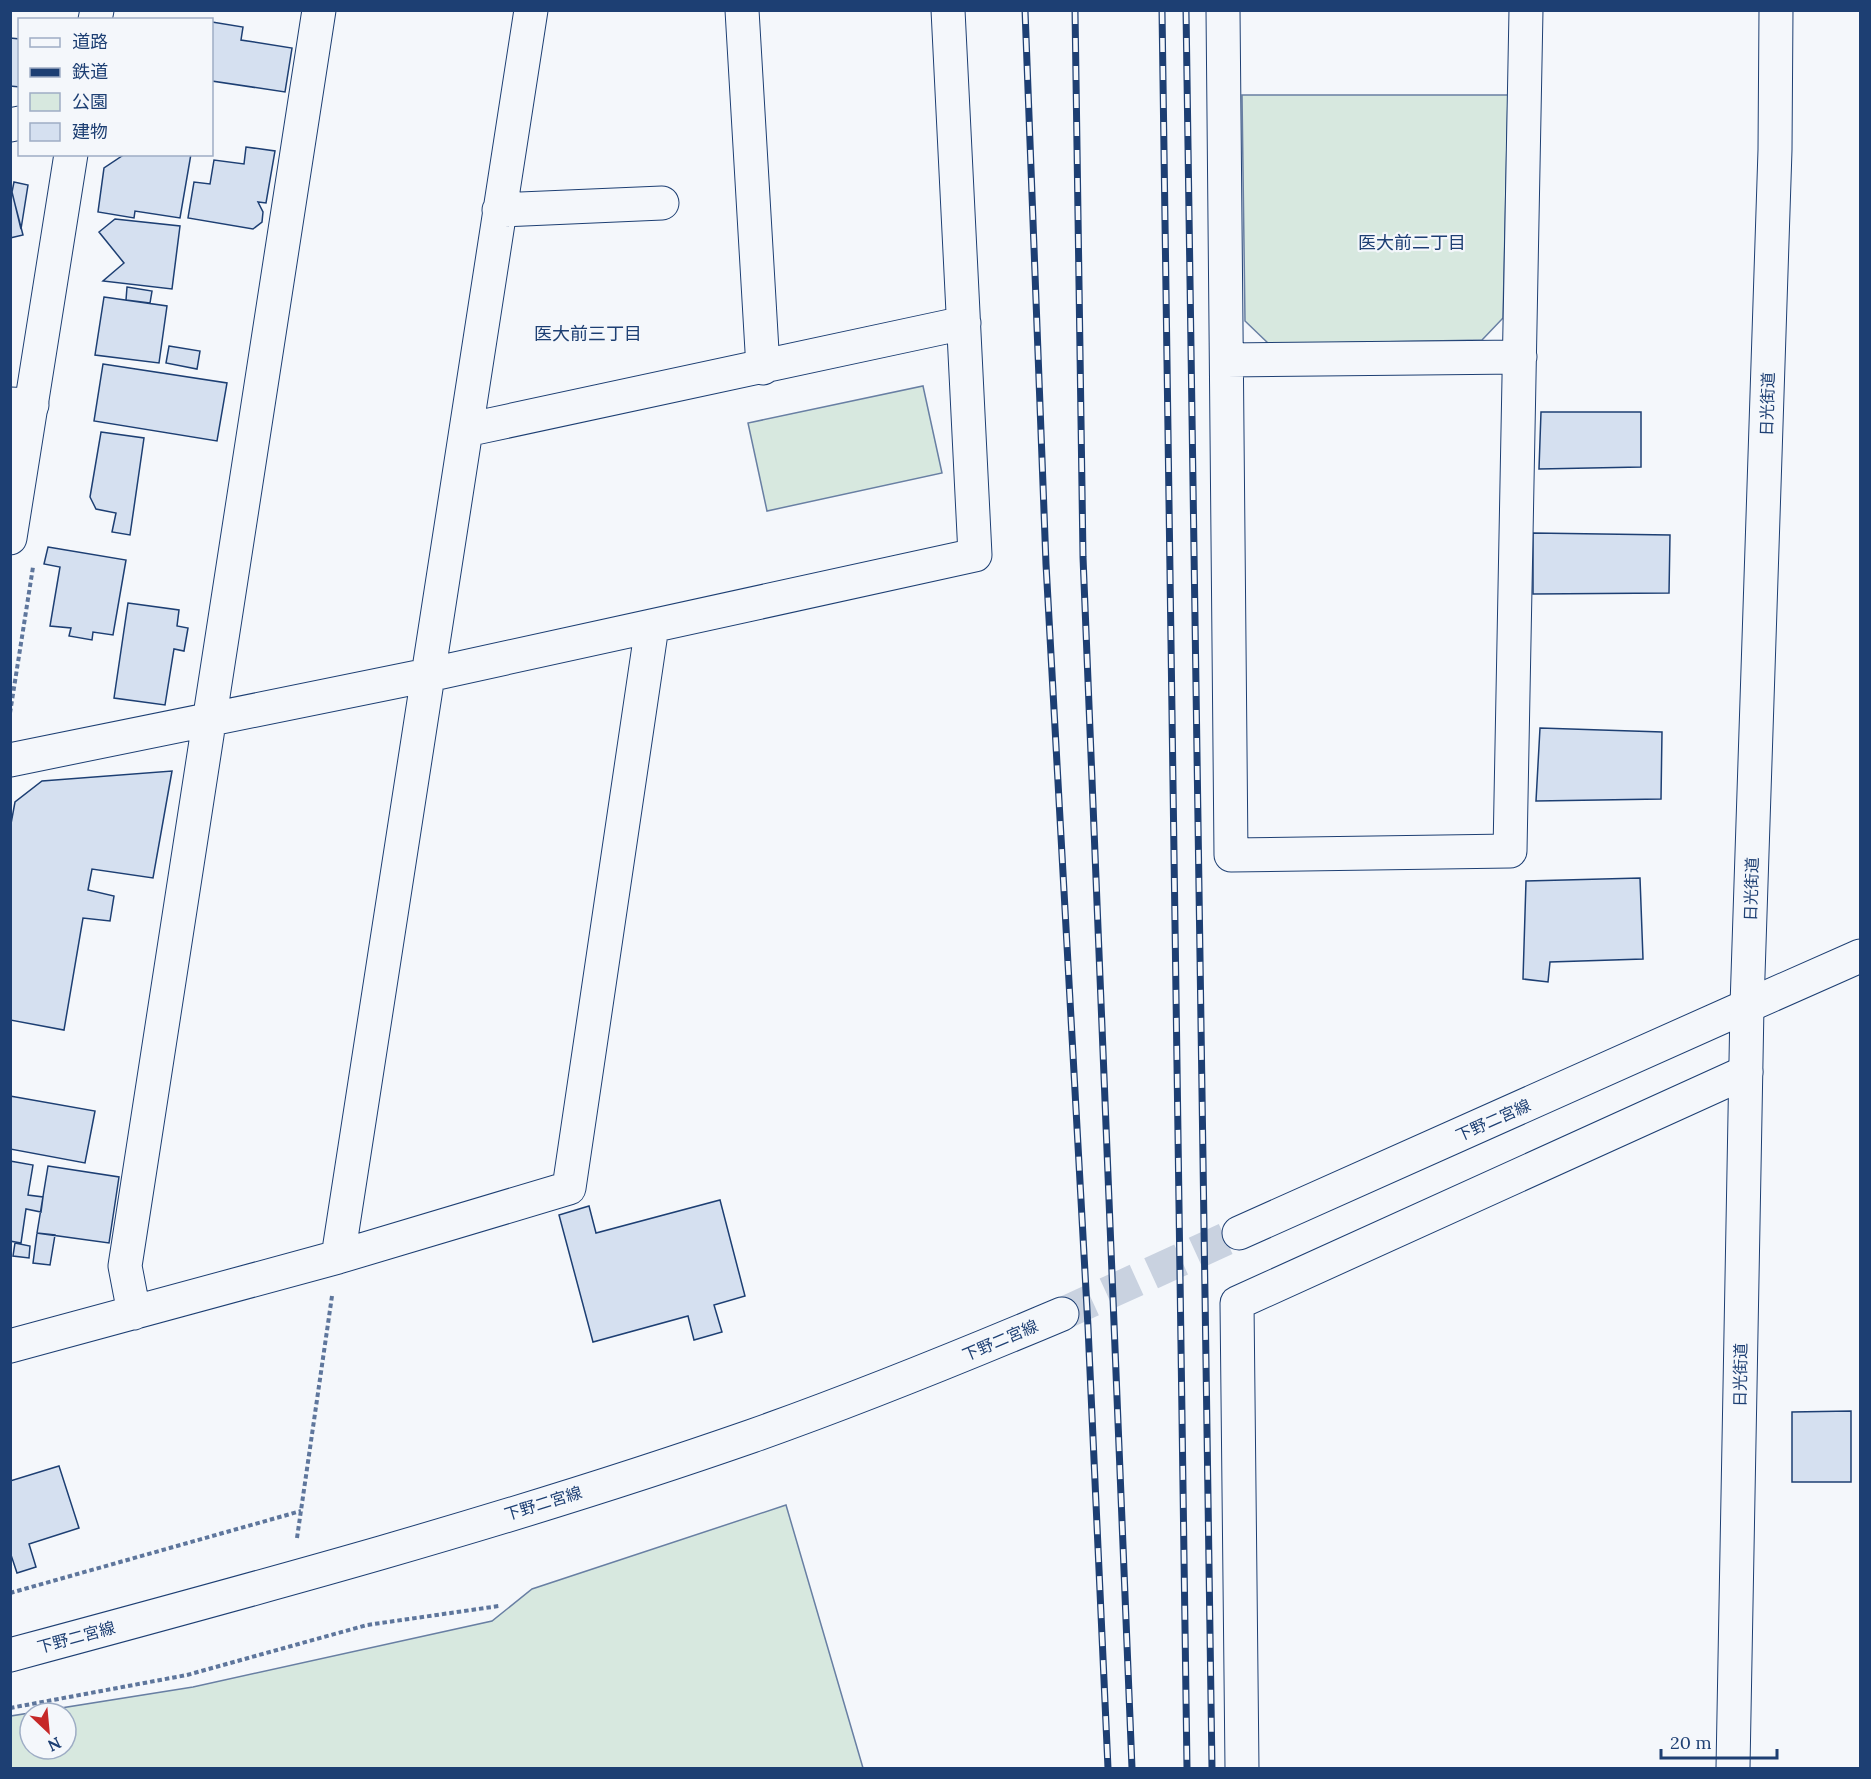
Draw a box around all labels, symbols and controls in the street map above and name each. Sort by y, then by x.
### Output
legend [18,18,213,156]
text: 道路 [72,30,108,53]
text: 鉄道 [72,60,108,83]
text: 公園 [72,90,108,113]
text: 建物 [72,120,108,143]
district label: 医大前二丁目 [1358,231,1466,254]
district label: 医大前三丁目 [534,322,642,345]
street label: 日光街道 [1756,372,1778,436]
street label: 日光街道 [1740,857,1762,921]
street label: 下野二宮線 [1452,1095,1534,1145]
street label: 下野二宮線 [959,1315,1041,1365]
street label: 日光街道 [1729,1343,1751,1407]
street label: 下野二宮線 [502,1482,584,1524]
street label: 下野二宮線 [35,1617,117,1657]
north arrow [18,1701,78,1761]
scale bar [1661,1722,1776,1760]
text: 20 m [1670,1731,1712,1754]
text: N [45,1733,65,1756]

